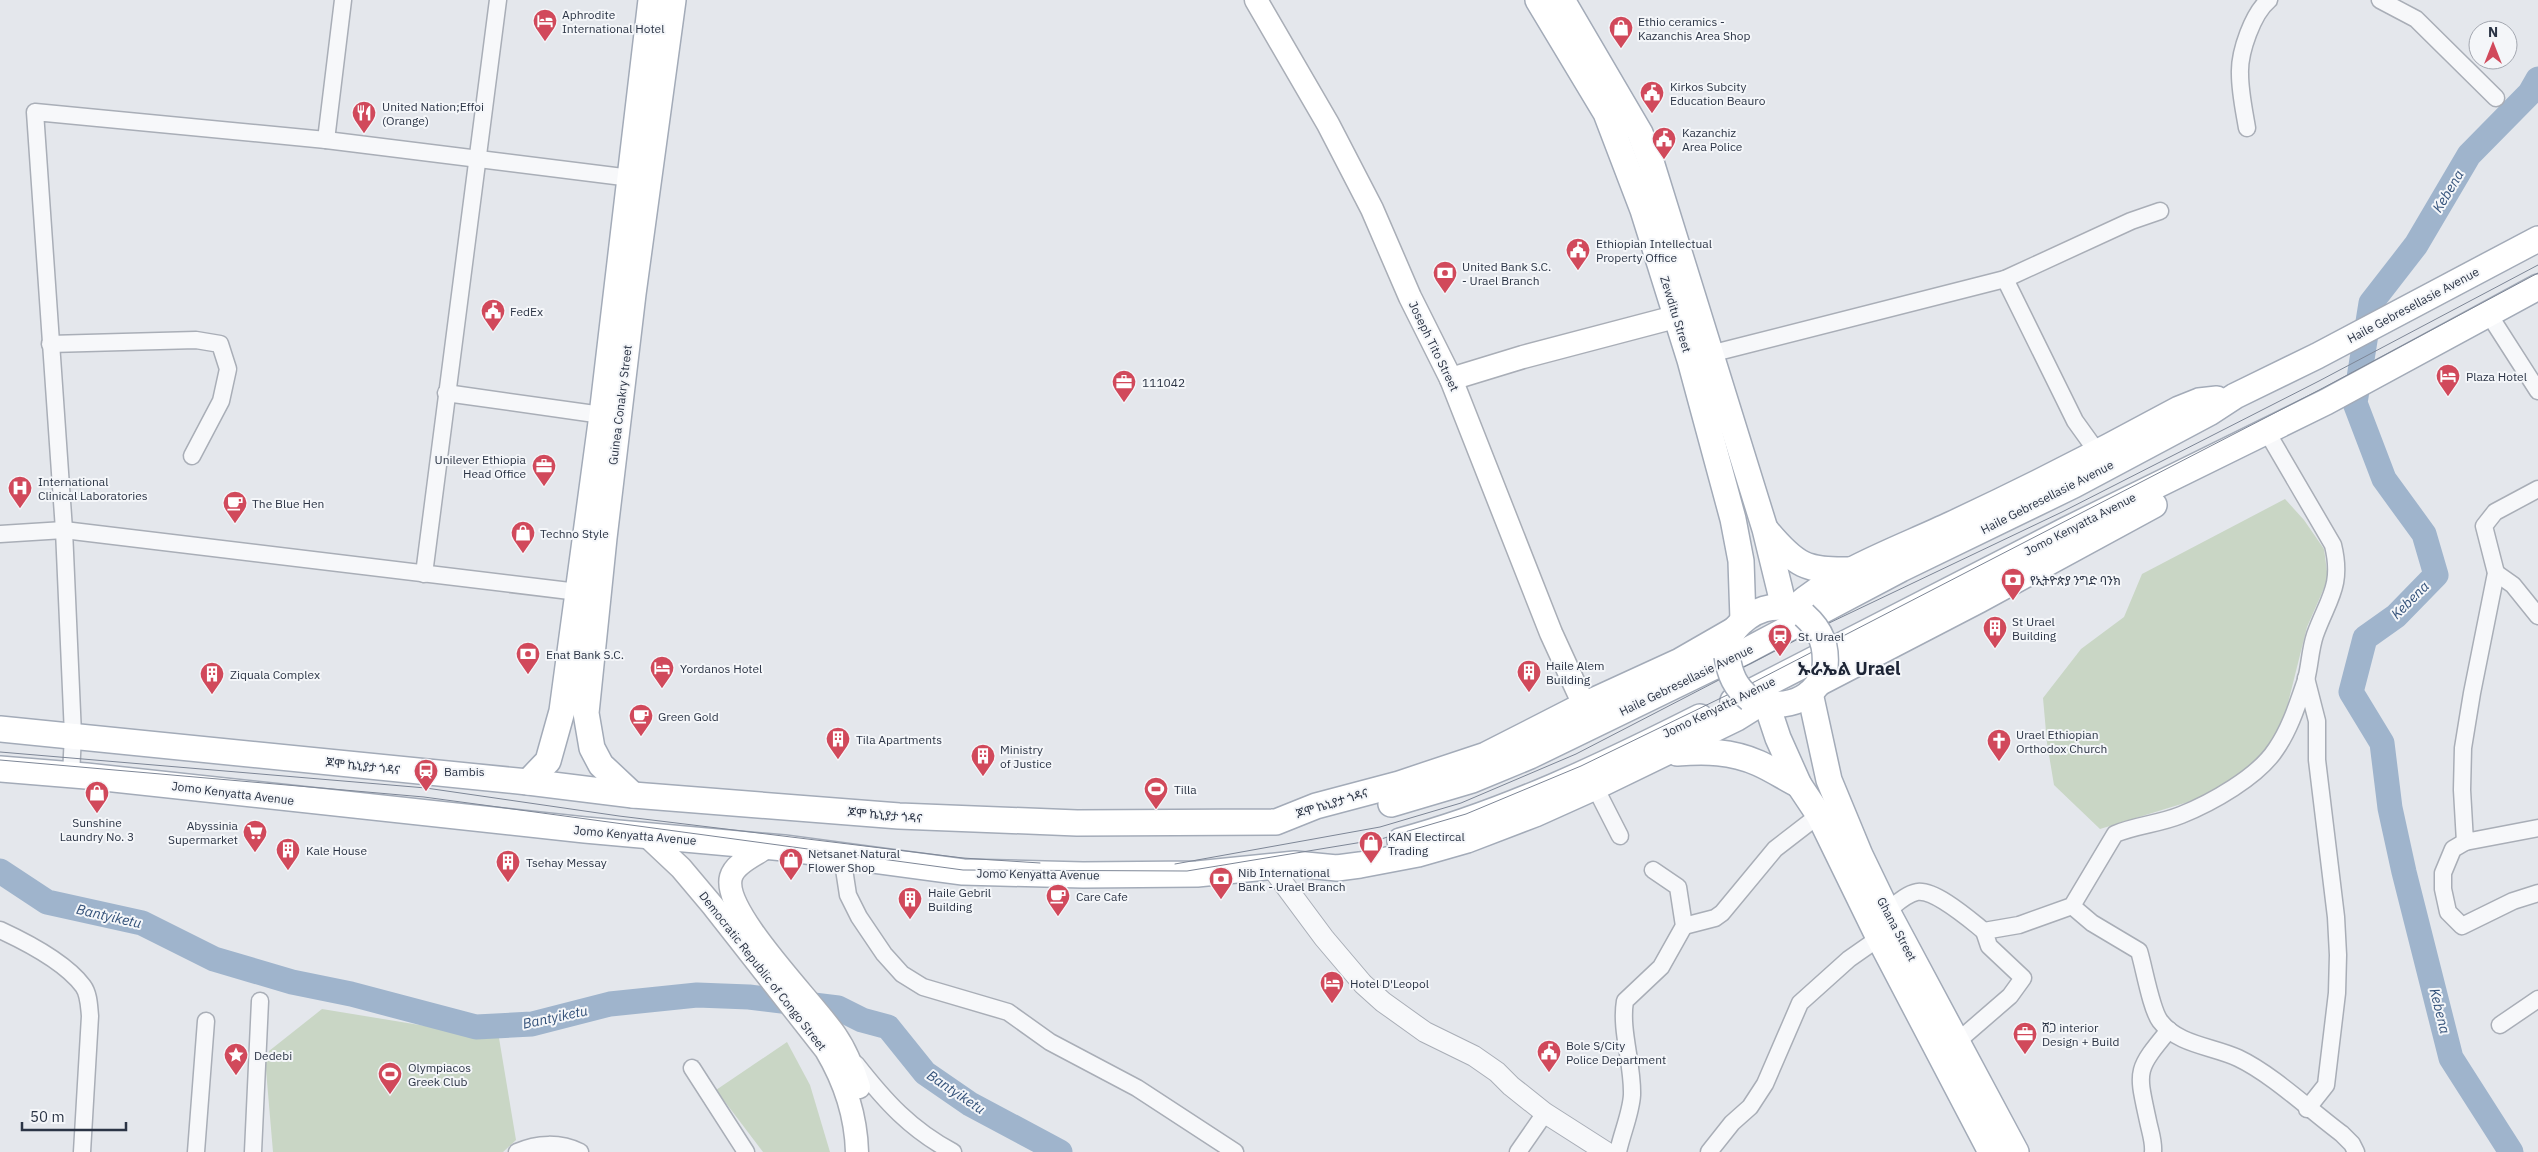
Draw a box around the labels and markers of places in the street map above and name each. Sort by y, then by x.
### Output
place label: Aphrodite International Hotel [562,7,664,36]
hotel icon: Aphrodite International Hotel [532,8,558,42]
place label: Ethio ceramics - Kazanchis Area Shop [1638,14,1751,43]
shop icon: Ethio ceramics - Kazanchis Area Shop [1608,15,1634,49]
place label: Kirkos Subcity Education Beauro [1670,79,1766,108]
public building icon: Kirkos Subcity Education Beauro [1639,80,1665,114]
place label: United Nation;Effoi (Orange) [382,99,484,128]
restaurant icon: United Nation;Effoi (Orange) [351,100,377,134]
place label: Kazanchiz Area Police [1682,125,1743,154]
public building icon: Kazanchiz Area Police [1651,126,1677,160]
place label: Ethiopian Intellectual Property Office [1596,236,1712,265]
public building icon: Ethiopian Intellectual Property Office [1565,237,1591,271]
place label: United Bank S.C. - Urael Branch [1462,259,1551,288]
bank icon: United Bank S.C. - Urael Branch [1432,260,1458,294]
public building icon: FedEx [480,298,506,332]
place label: FedEx [510,304,543,319]
hotel icon: Plaza Hotel [2435,363,2461,397]
office icon: 111042 [1111,369,1137,403]
place label: Plaza Hotel [2466,369,2527,384]
place label: 111042 [1142,375,1185,390]
place label: Unilever Ethiopia Head Office [435,452,527,481]
office icon: Unilever Ethiopia Head Office [531,453,557,487]
place label: International Clinical Laboratories [38,474,148,503]
hospital icon: International Clinical Laboratories [7,475,33,509]
cafe icon: The Blue Hen [222,490,248,524]
place label: The Blue Hen [252,496,324,511]
shop icon: Techno Style [510,520,536,554]
place label: Techno Style [540,526,609,541]
bank icon: የኢትዮጵያ ንግድ ባንክ [2000,567,2026,601]
place label: የኢትዮጵያ ንግድ ባንክ [2030,573,2121,588]
place label: St Urael Building [2012,614,2057,643]
building icon: St Urael Building [1982,615,2008,649]
station icon: St. Urael [1767,623,1793,657]
place label: St. Urael [1798,629,1844,644]
bank icon: Enat Bank S.C. [515,641,541,675]
place label: Enat Bank S.C. [546,647,624,662]
hotel icon: Yordanos Hotel [649,655,675,689]
place label: Haile Alem Building [1546,658,1605,687]
building icon: Haile Alem Building [1516,659,1542,693]
building icon: Ziquala Complex [199,661,225,695]
place label: Yordanos Hotel [680,661,762,676]
place label: Ziquala Complex [230,667,320,682]
cafe icon: Green Gold [628,703,654,737]
place label: Green Gold [658,709,719,724]
building icon: Tila Apartments [825,726,851,760]
place label: Urael Ethiopian Orthodox Church [2016,727,2107,756]
church icon: Urael Ethiopian Orthodox Church [1986,728,2012,762]
place label: Tila Apartments [856,732,942,747]
place label: Ministry of Justice [1000,742,1052,771]
building icon: Ministry of Justice [970,743,996,777]
station icon: Bambis [413,758,439,792]
place label: Bambis [444,764,485,779]
sports icon: Tilla [1143,776,1169,810]
shop icon: Sunshine Laundry No. 3 [84,780,110,814]
place label: Tilla [1174,782,1197,797]
place label: Sunshine Laundry No. 3 [60,815,134,844]
place label: Abyssinia Supermarket [168,818,239,847]
supermarket icon: Abyssinia Supermarket [242,819,268,853]
place label: KAN Electircal Trading [1388,829,1465,858]
shop icon: KAN Electircal Trading [1358,830,1384,864]
building icon: Kale House [275,837,301,871]
place label: Kale House [306,843,367,858]
place label: Netsanet Natural Flower Shop [808,846,900,875]
shop icon: Netsanet Natural Flower Shop [778,847,804,881]
building icon: Tsehay Messay [495,849,521,883]
place label: Tsehay Messay [526,855,607,870]
place label: Nib International Bank - Urael Branch [1238,865,1346,894]
bank icon: Nib International Bank - Urael Branch [1208,866,1234,900]
cafe icon: Care Cafe [1045,883,1071,917]
place label: Haile Gebril Building [928,885,991,914]
building icon: Haile Gebril Building [897,886,923,920]
place label: Care Cafe [1076,889,1128,904]
hotel icon: Hotel D'Leopol [1319,970,1345,1004]
place label: Hotel D'Leopol [1350,976,1429,991]
place label: ሸጋ interior Design + Build [2042,1020,2119,1049]
office icon: ሸጋ interior Design + Build [2012,1021,2038,1055]
place label: Bole S/City Police Department [1566,1038,1666,1067]
public building icon: Bole S/City Police Department [1536,1039,1562,1073]
place icon: Dedebi [223,1042,249,1076]
place label: Dedebi [254,1048,292,1063]
place label: Olympiacos Greek Club [408,1060,471,1089]
sports icon: Olympiacos Greek Club [377,1061,403,1095]

